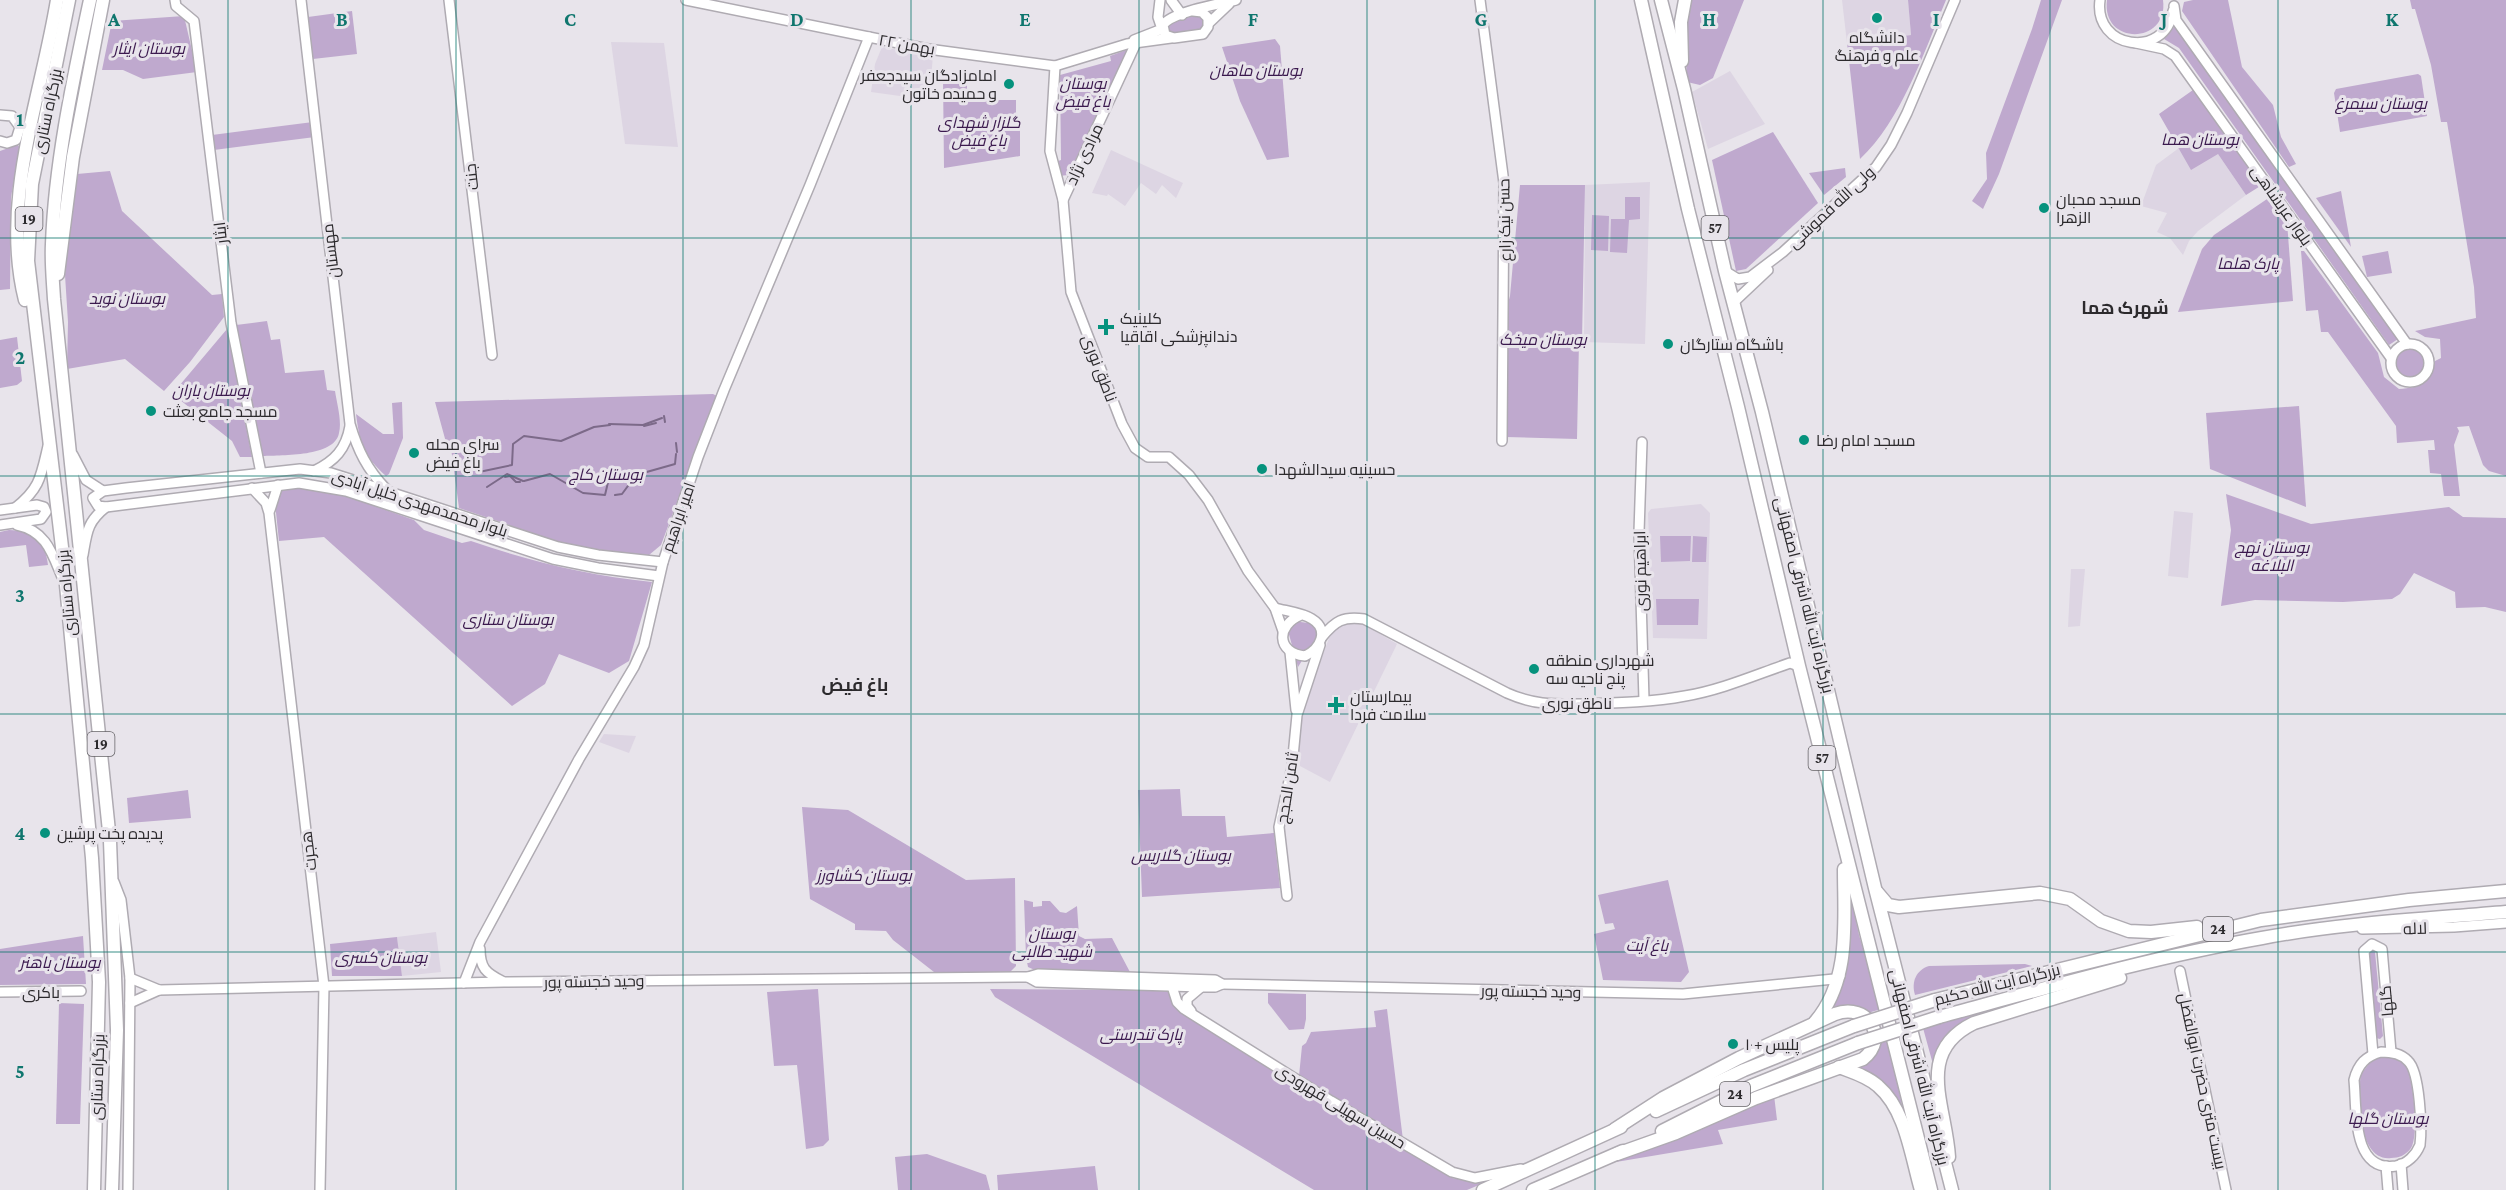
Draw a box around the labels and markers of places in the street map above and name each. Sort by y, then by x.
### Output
marker: دانشگاه علم و فرهنگ [1870,11,1884,25]
place label: دانشگاه علم و فرهنگ [1835,29,1919,67]
place label: امامزادگان سیدجعفر و حمیده خاتون [860,67,997,104]
marker: امامزادگان سیدجعفر و حمیده خاتون [1002,77,1016,91]
place label: مسجد محبان الزهرا [2056,191,2141,227]
marker: مسجد محبان الزهرا [2037,201,2051,215]
place label: کلینیک دندانپزشکی اقاقیا [1120,310,1237,348]
marker: کلینیک دندانپزشکی اقاقیا [1097,318,1115,336]
place label: باشگاه ستارگان [1680,336,1784,355]
marker: باشگاه ستارگان [1661,337,1675,351]
place label: مسجد جامع بعثت [163,403,277,423]
marker: مسجد جامع بعثت [144,404,158,418]
place label: مسجد امام رضا [1816,432,1916,452]
marker: مسجد امام رضا [1797,433,1811,447]
place label: سرای محله باغ فیض [426,436,499,474]
marker: سرای محله باغ فیض [407,446,421,460]
place label: حسینیه سیدالشهدا [1274,461,1395,480]
marker: حسینیه سیدالشهدا [1255,462,1269,476]
place label: شهرداری منطقه پنج ناحیه سه [1546,652,1655,690]
marker: شهرداری منطقه پنج ناحیه سه [1527,662,1541,676]
place label: بیمارستان سلامت فردا [1350,688,1427,724]
marker: بیمارستان سلامت فردا [1327,696,1345,714]
place label: پدیده پخت پرشین [57,825,164,845]
marker: پدیده پخت پرشین [38,826,52,840]
place label: پلیس +۱۰ [1745,1036,1800,1056]
marker: پلیس +۱۰ [1726,1037,1740,1051]

